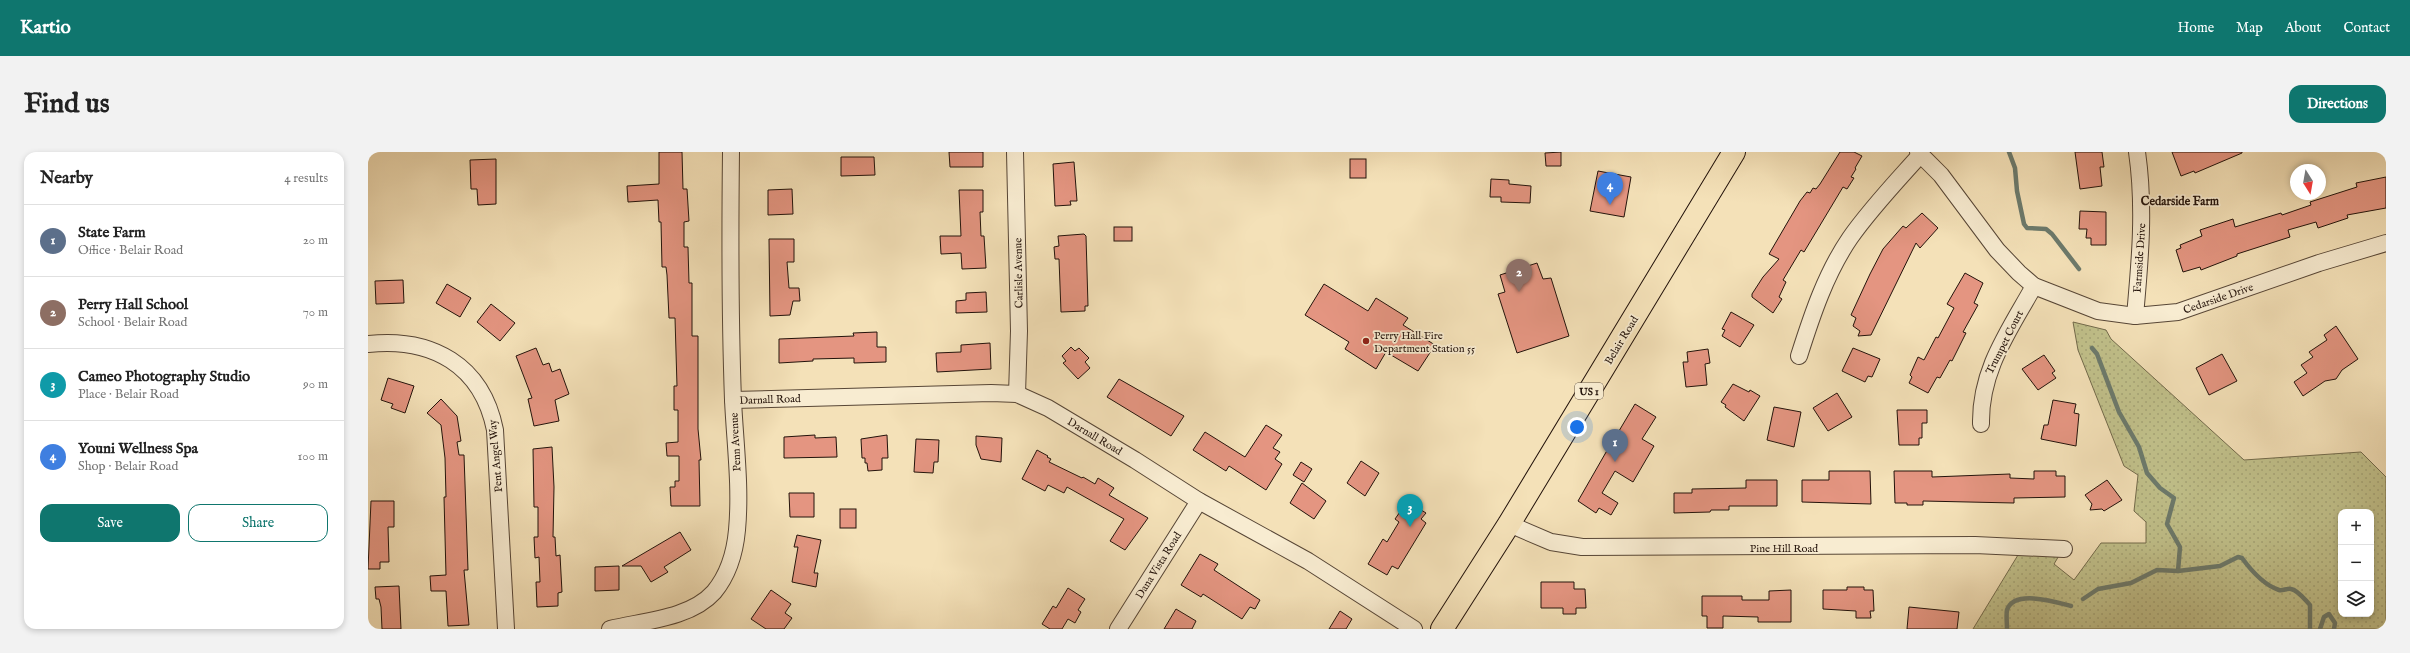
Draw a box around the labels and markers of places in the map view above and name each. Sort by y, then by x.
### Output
pin: 4 [1597,172,1623,205]
pin: 2 [1506,259,1532,292]
place label: Perry Hall Fire Department Station 55 [1374,329,1475,356]
marker: Perry Hall Fire Department Station 55 [1361,336,1371,346]
pin: 1 [1602,429,1628,462]
pin: 3 [1397,494,1423,527]

